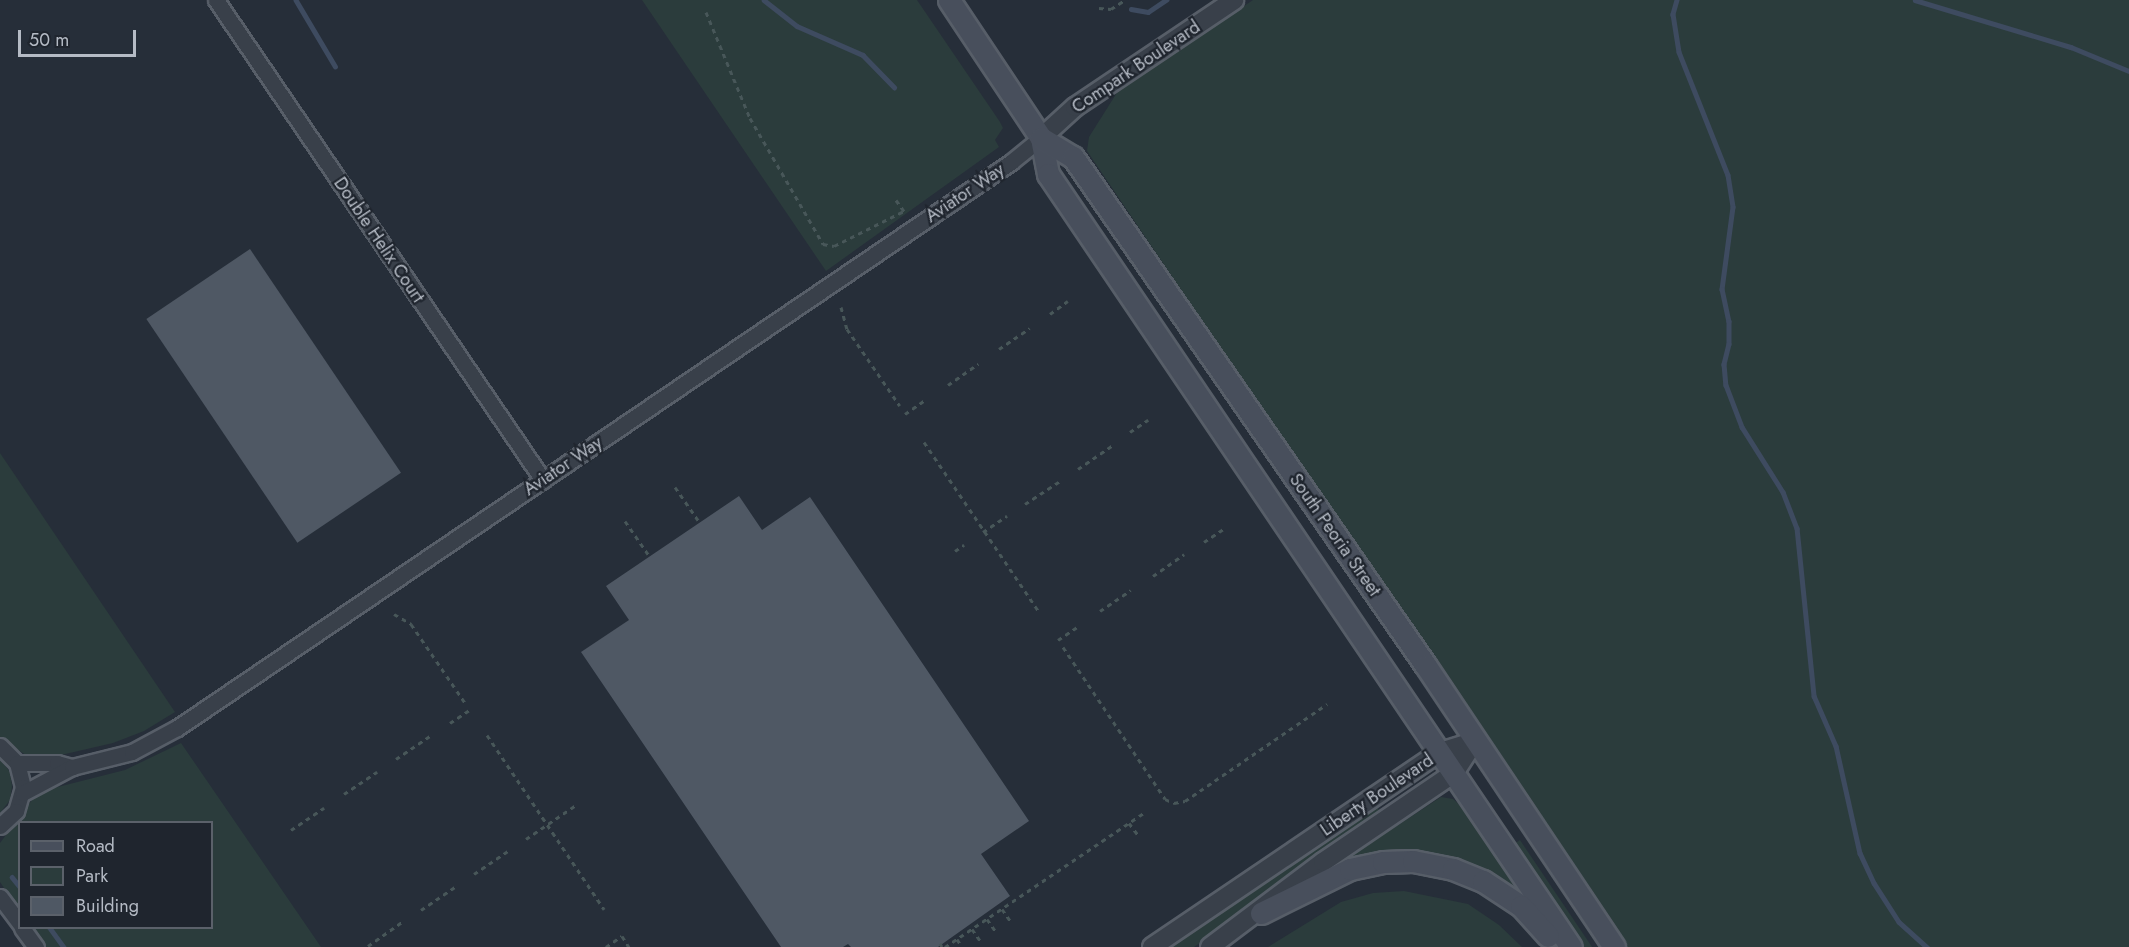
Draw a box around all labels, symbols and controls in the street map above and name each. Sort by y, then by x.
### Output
street label: Compark Boulevard [1068,16,1204,118]
scale bar [21,18,140,56]
text: 50 m [29,27,69,53]
street label: Aviator Way [921,159,1009,227]
street label: Double Helix Court [329,173,429,307]
street label: Aviator Way [519,432,607,500]
street label: South Peoria Street [1285,470,1385,600]
street label: Liberty Boulevard [1316,749,1438,841]
legend [18,821,213,929]
text: Road [76,833,115,859]
text: Park [76,863,108,889]
text: Building [76,893,139,919]

